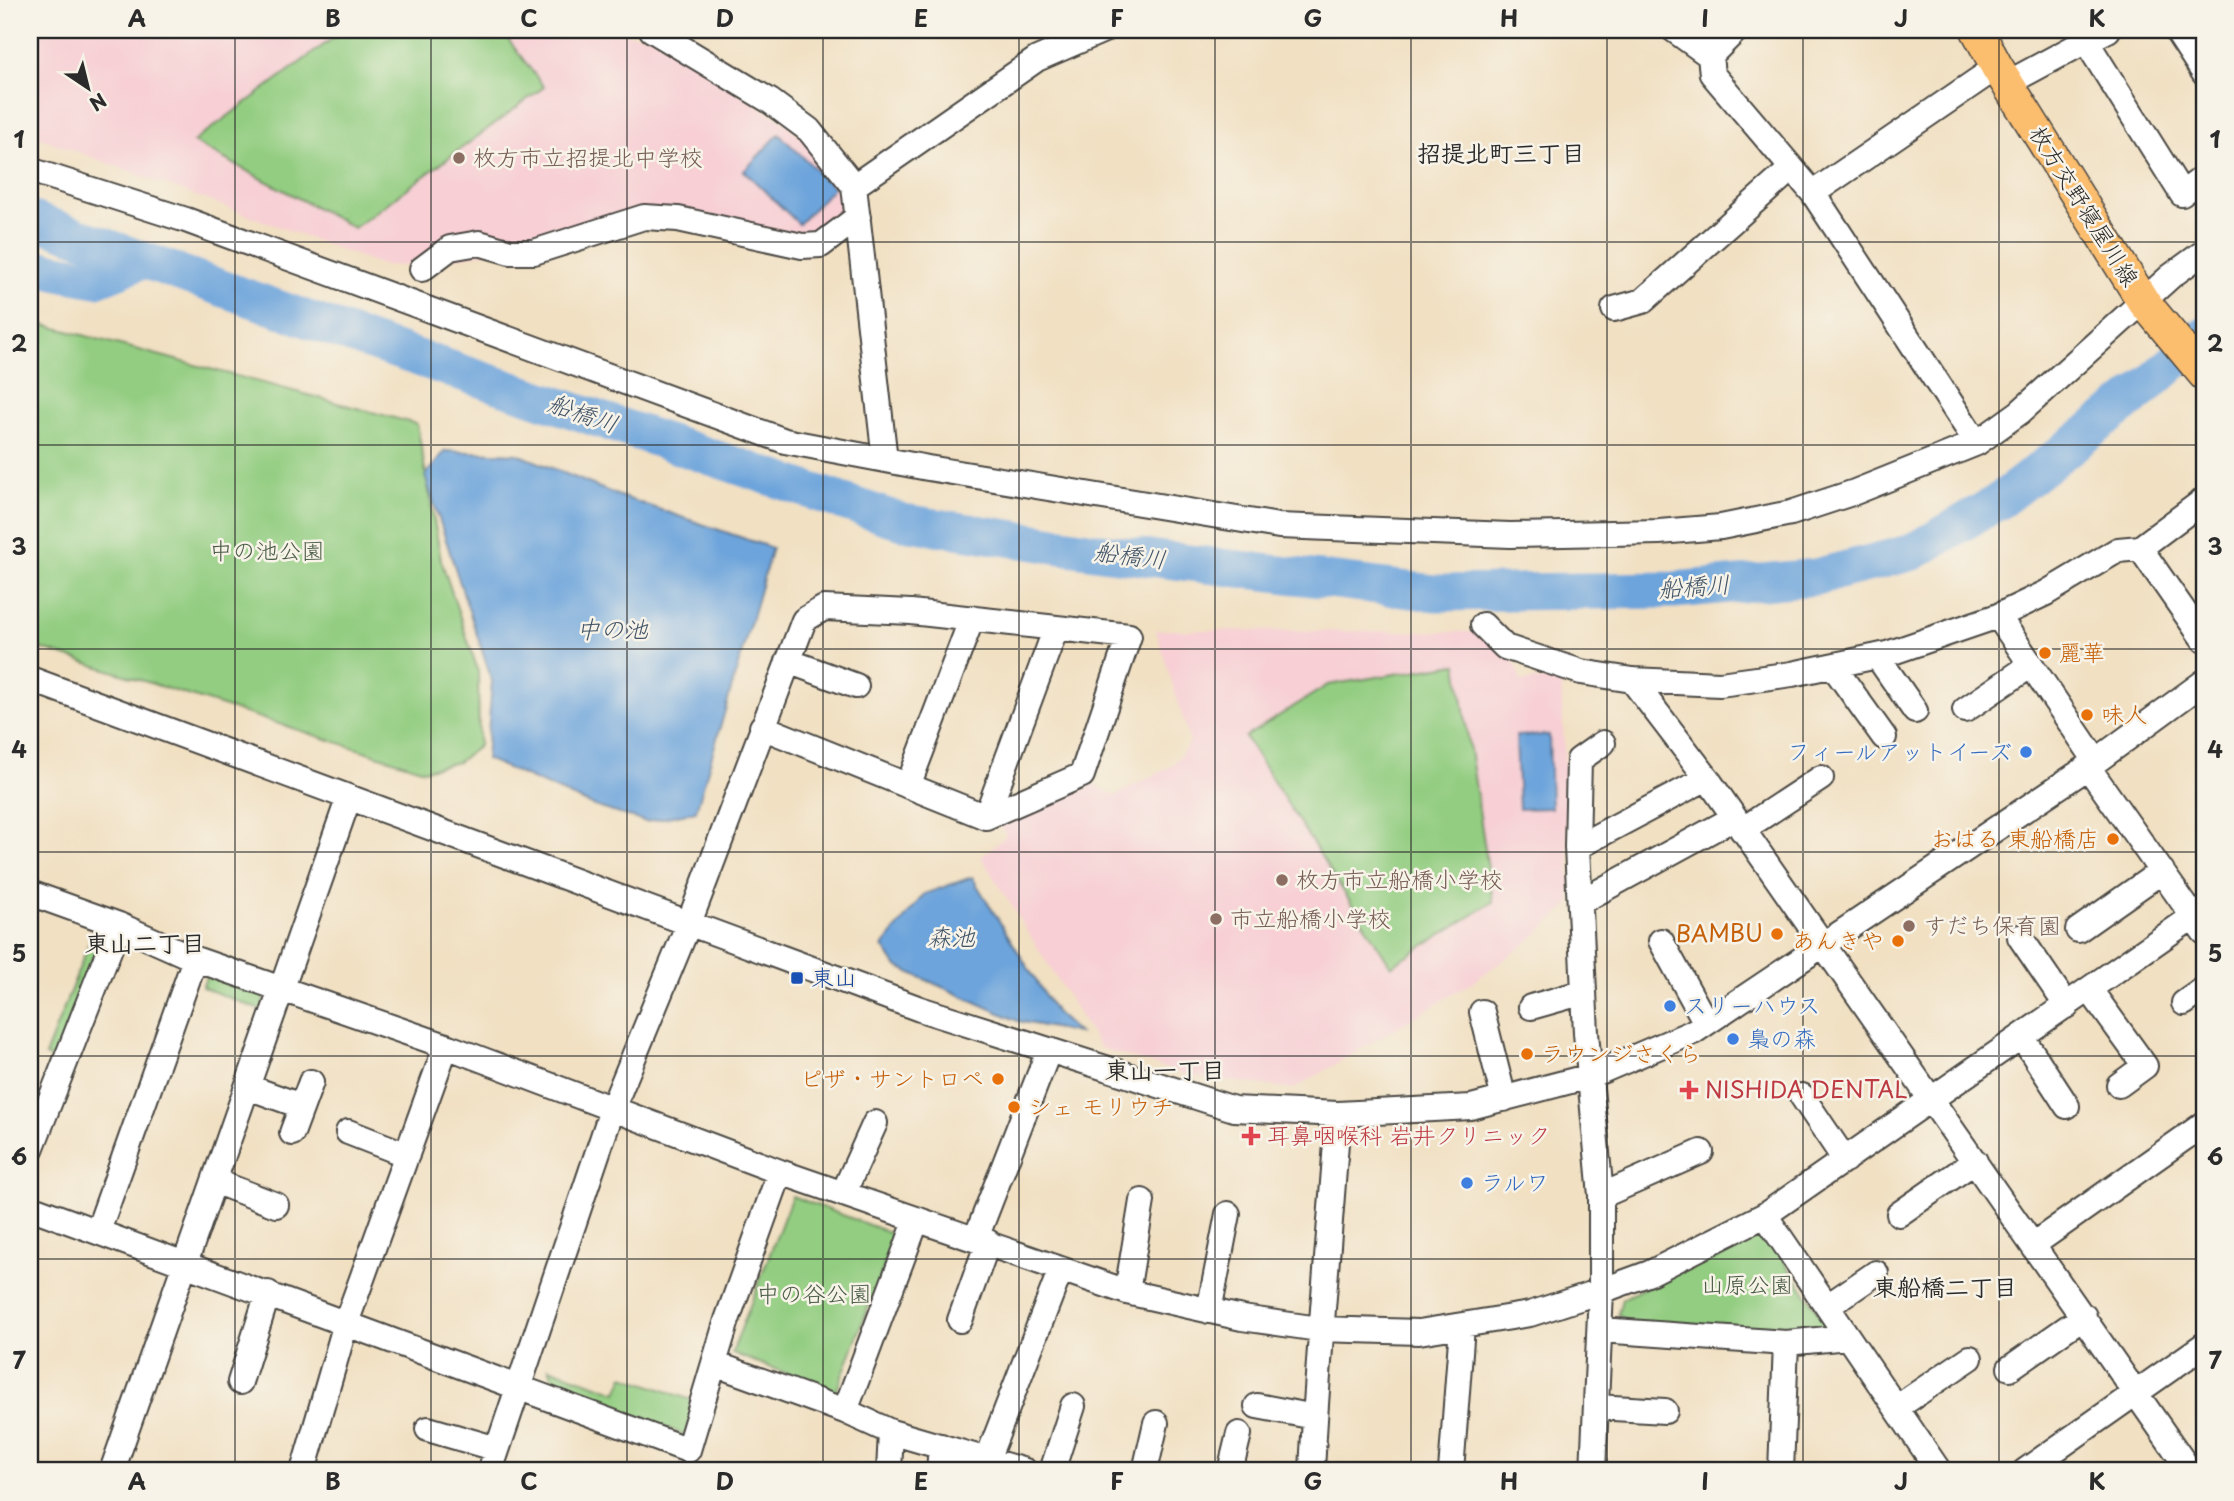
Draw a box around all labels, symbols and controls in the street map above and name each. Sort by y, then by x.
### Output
text: A [128,0,146,35]
text: B [325,0,341,35]
text: C [520,0,538,35]
text: D [716,0,734,35]
text: E [914,0,928,35]
text: F [1110,0,1124,35]
text: G [1304,0,1322,35]
text: H [1500,0,1518,35]
text: I [1701,0,1709,35]
text: J [1894,0,1908,35]
text: K [2089,0,2106,35]
north arrow [52,52,122,122]
text: N [84,87,113,119]
street label: 枚方交野寝屋川線 [2022,118,2149,292]
text: 1 [14,121,25,156]
text: 1 [2210,121,2221,156]
district label: 招提北町三丁目 [1417,134,1585,170]
place label: 枚方市立招提北中学校 [473,139,703,174]
marker: 枚方市立招提北中学校 [451,150,467,166]
text: 2 [11,325,27,360]
text: 2 [2207,325,2223,360]
water label: 船橋川 [544,383,624,441]
text: 3 [11,528,27,563]
text: 3 [2207,528,2223,563]
park label: 中の池公園 [210,532,325,567]
water label: 船橋川 [1092,532,1168,576]
water label: 船橋川 [1657,565,1731,605]
water label: 中の池 [576,610,649,646]
place label: 麗華 [2059,634,2105,669]
marker: 麗華 [2037,645,2053,661]
place label: 味人 [2101,696,2147,731]
marker: 味人 [2079,707,2095,723]
text: 4 [11,731,27,766]
text: 4 [2207,731,2223,766]
place label: フィールアットイーズ [1787,733,2012,768]
marker: フィールアットイーズ [2018,744,2034,760]
place label: おはる 東船橋店 [1931,820,2099,855]
marker: おはる 東船橋店 [2105,831,2121,847]
place label: 枚方市立船橋小学校 [1296,861,1503,896]
marker: 枚方市立船橋小学校 [1274,872,1290,888]
place label: 市立船橋小学校 [1230,900,1391,935]
place label: すだち保育園 [1923,907,2061,942]
marker: 市立船橋小学校 [1208,911,1224,927]
place label: BAMBU [1676,915,1763,950]
water label: 森池 [927,918,976,954]
marker: すだち保育園 [1901,918,1917,934]
place label: あんきや [1792,922,1884,957]
district label: 東山二丁目 [85,924,205,960]
marker: BAMBU [1769,926,1785,942]
marker: あんきや [1890,933,1906,949]
text: 5 [12,935,26,970]
text: 5 [2208,935,2222,970]
place label: 東山 [811,959,857,994]
marker: 東山 [789,970,805,986]
place label: スリーハウス [1684,987,1821,1022]
marker: スリーハウス [1662,998,1678,1014]
place label: 梟の森 [1747,1020,1816,1055]
marker: 梟の森 [1725,1031,1741,1047]
place label: ラウンジさくら [1541,1035,1702,1070]
marker: ラウンジさくら [1519,1046,1535,1062]
district label: 東山一丁目 [1105,1051,1225,1087]
place label: ピザ・サントロペ [800,1060,984,1095]
marker: ピザ・サントロペ [990,1071,1006,1087]
place label: NISHIDA DENTAL [1705,1071,1908,1106]
marker: NISHIDA DENTAL [1679,1080,1699,1100]
place label: シェ モリウチ [1028,1088,1173,1123]
marker: シェ モリウチ [1006,1099,1022,1115]
place label: 耳鼻咽喉科 岩井クリニック [1267,1117,1550,1152]
marker: 耳鼻咽喉科 岩井クリニック [1241,1126,1261,1146]
text: 6 [11,1138,27,1173]
text: 6 [2207,1138,2223,1173]
place label: ラルワ [1481,1164,1549,1199]
marker: ラルワ [1459,1175,1475,1191]
park label: 山原公園 [1701,1266,1793,1301]
district label: 東船橋二丁目 [1873,1268,2017,1304]
park label: 中の谷公園 [757,1275,872,1310]
text: 7 [12,1342,26,1377]
text: 7 [2208,1342,2222,1377]
text: A [128,1463,146,1498]
text: B [325,1463,341,1498]
text: C [520,1463,538,1498]
text: D [716,1463,734,1498]
text: E [914,1463,928,1498]
text: F [1110,1463,1124,1498]
text: G [1304,1463,1322,1498]
text: H [1500,1463,1518,1498]
text: I [1701,1463,1709,1498]
text: J [1894,1463,1908,1498]
text: K [2089,1463,2106,1498]

